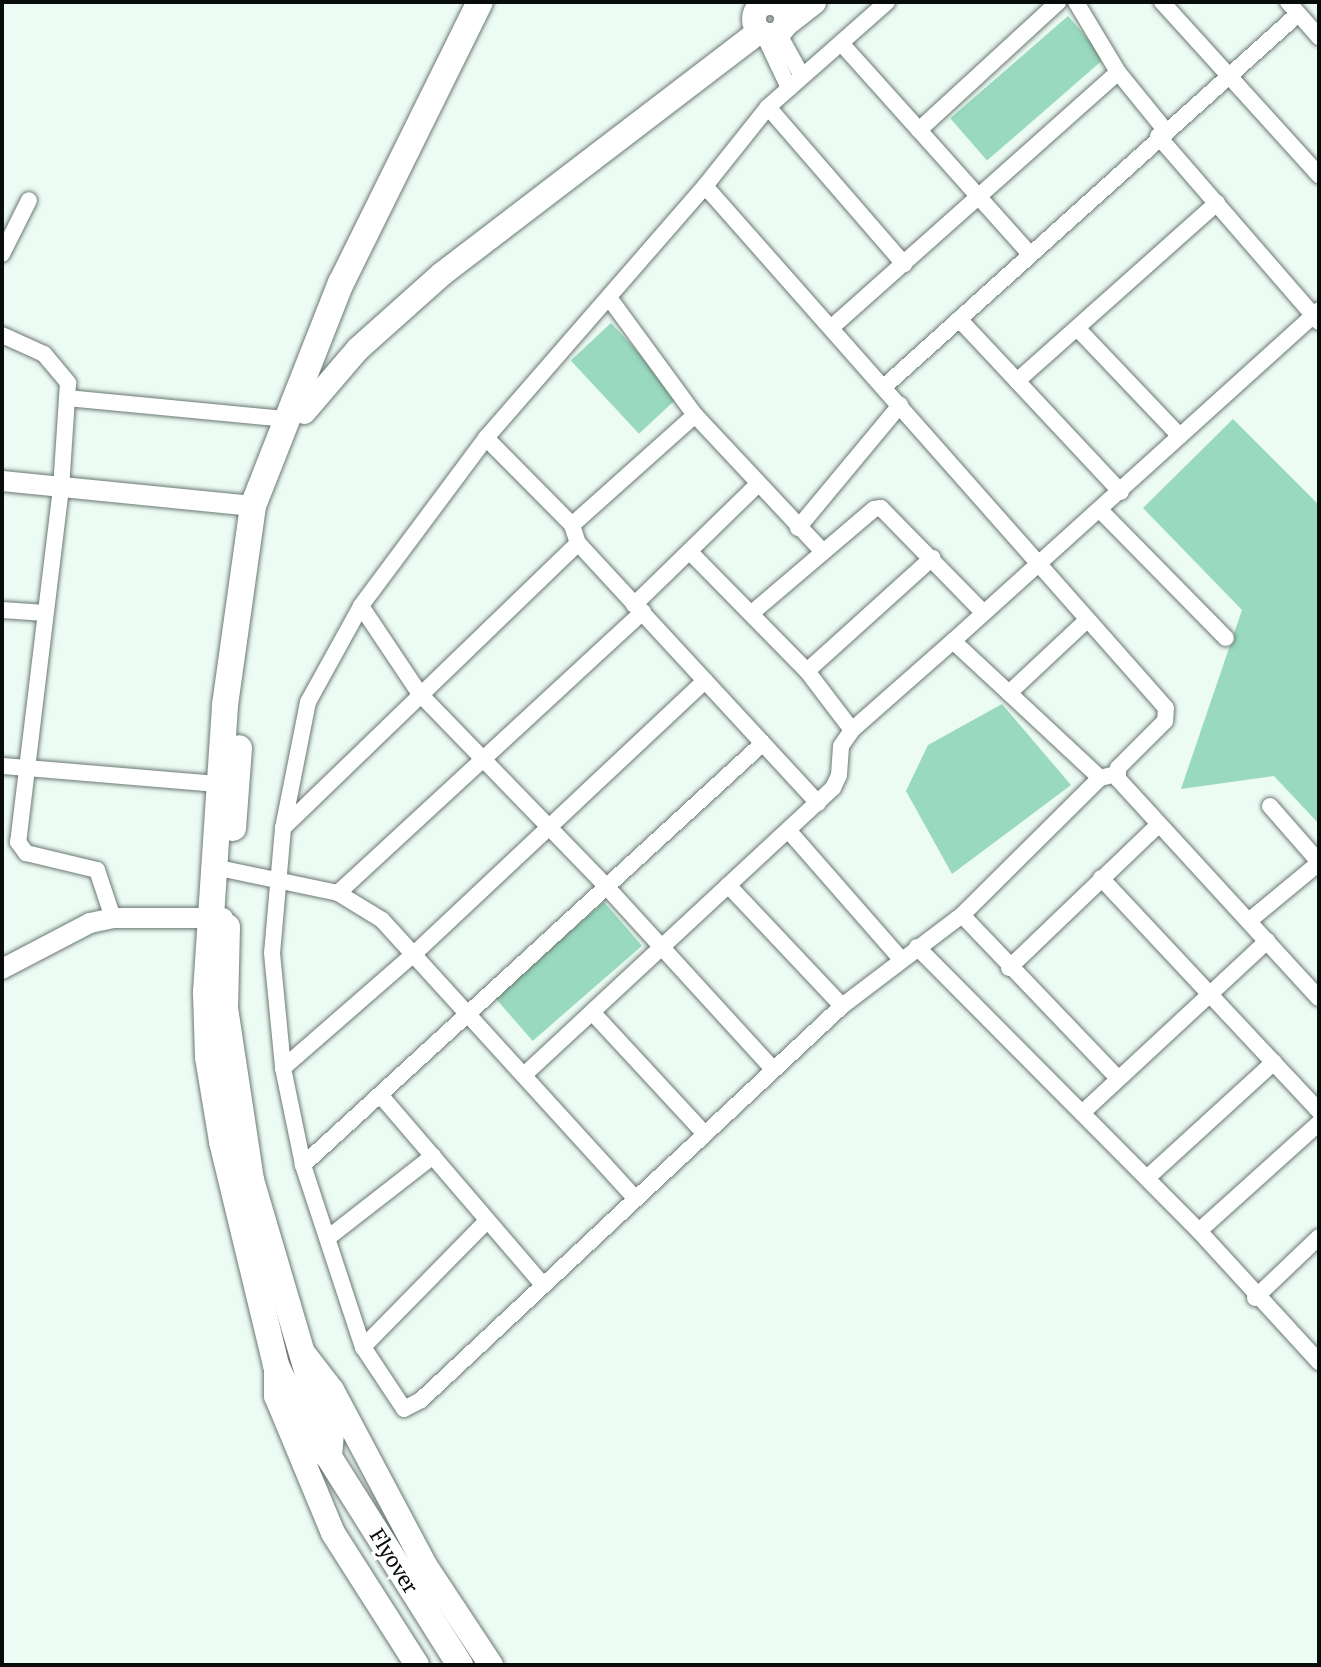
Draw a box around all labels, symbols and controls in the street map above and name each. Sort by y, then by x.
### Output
street label: Flyover [365,1524,423,1598]

